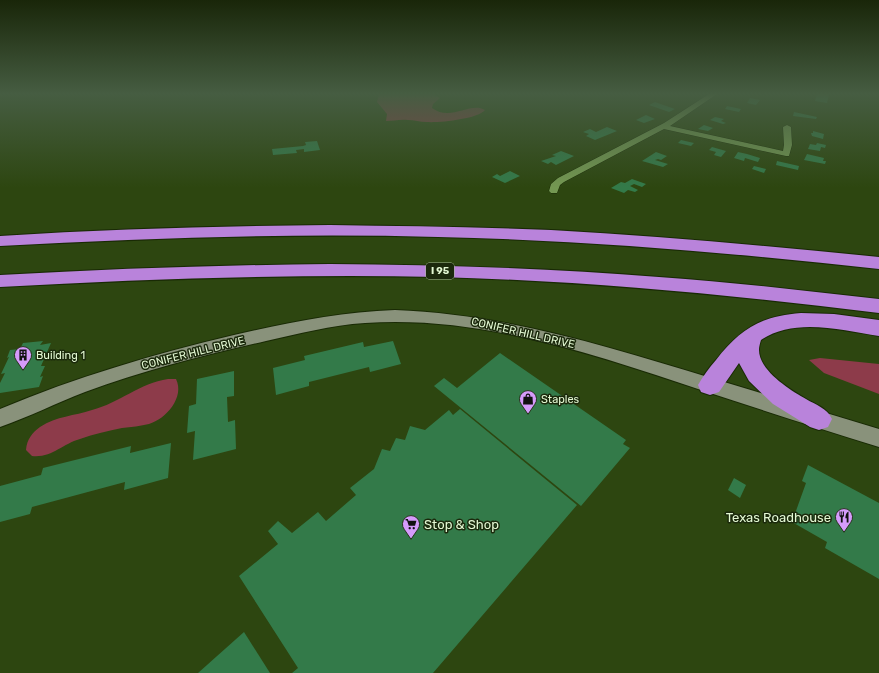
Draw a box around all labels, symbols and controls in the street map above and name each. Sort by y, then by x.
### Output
road number: I 95 [426,263,454,279]
street label: CONIFER HILL DRIVE [470,315,576,351]
street label: CONIFER HILL DRIVE [140,334,246,372]
building icon: Building 1 [13,345,33,370]
place label: Building 1 [36,349,85,362]
shop icon: Staples [518,389,538,414]
place label: Staples [541,393,580,406]
restaurant icon: Texas Roadhouse [834,507,854,532]
place label: Texas Roadhouse [726,510,831,525]
supermarket icon: Stop & Shop [401,514,421,539]
place label: Stop & Shop [424,517,499,532]

